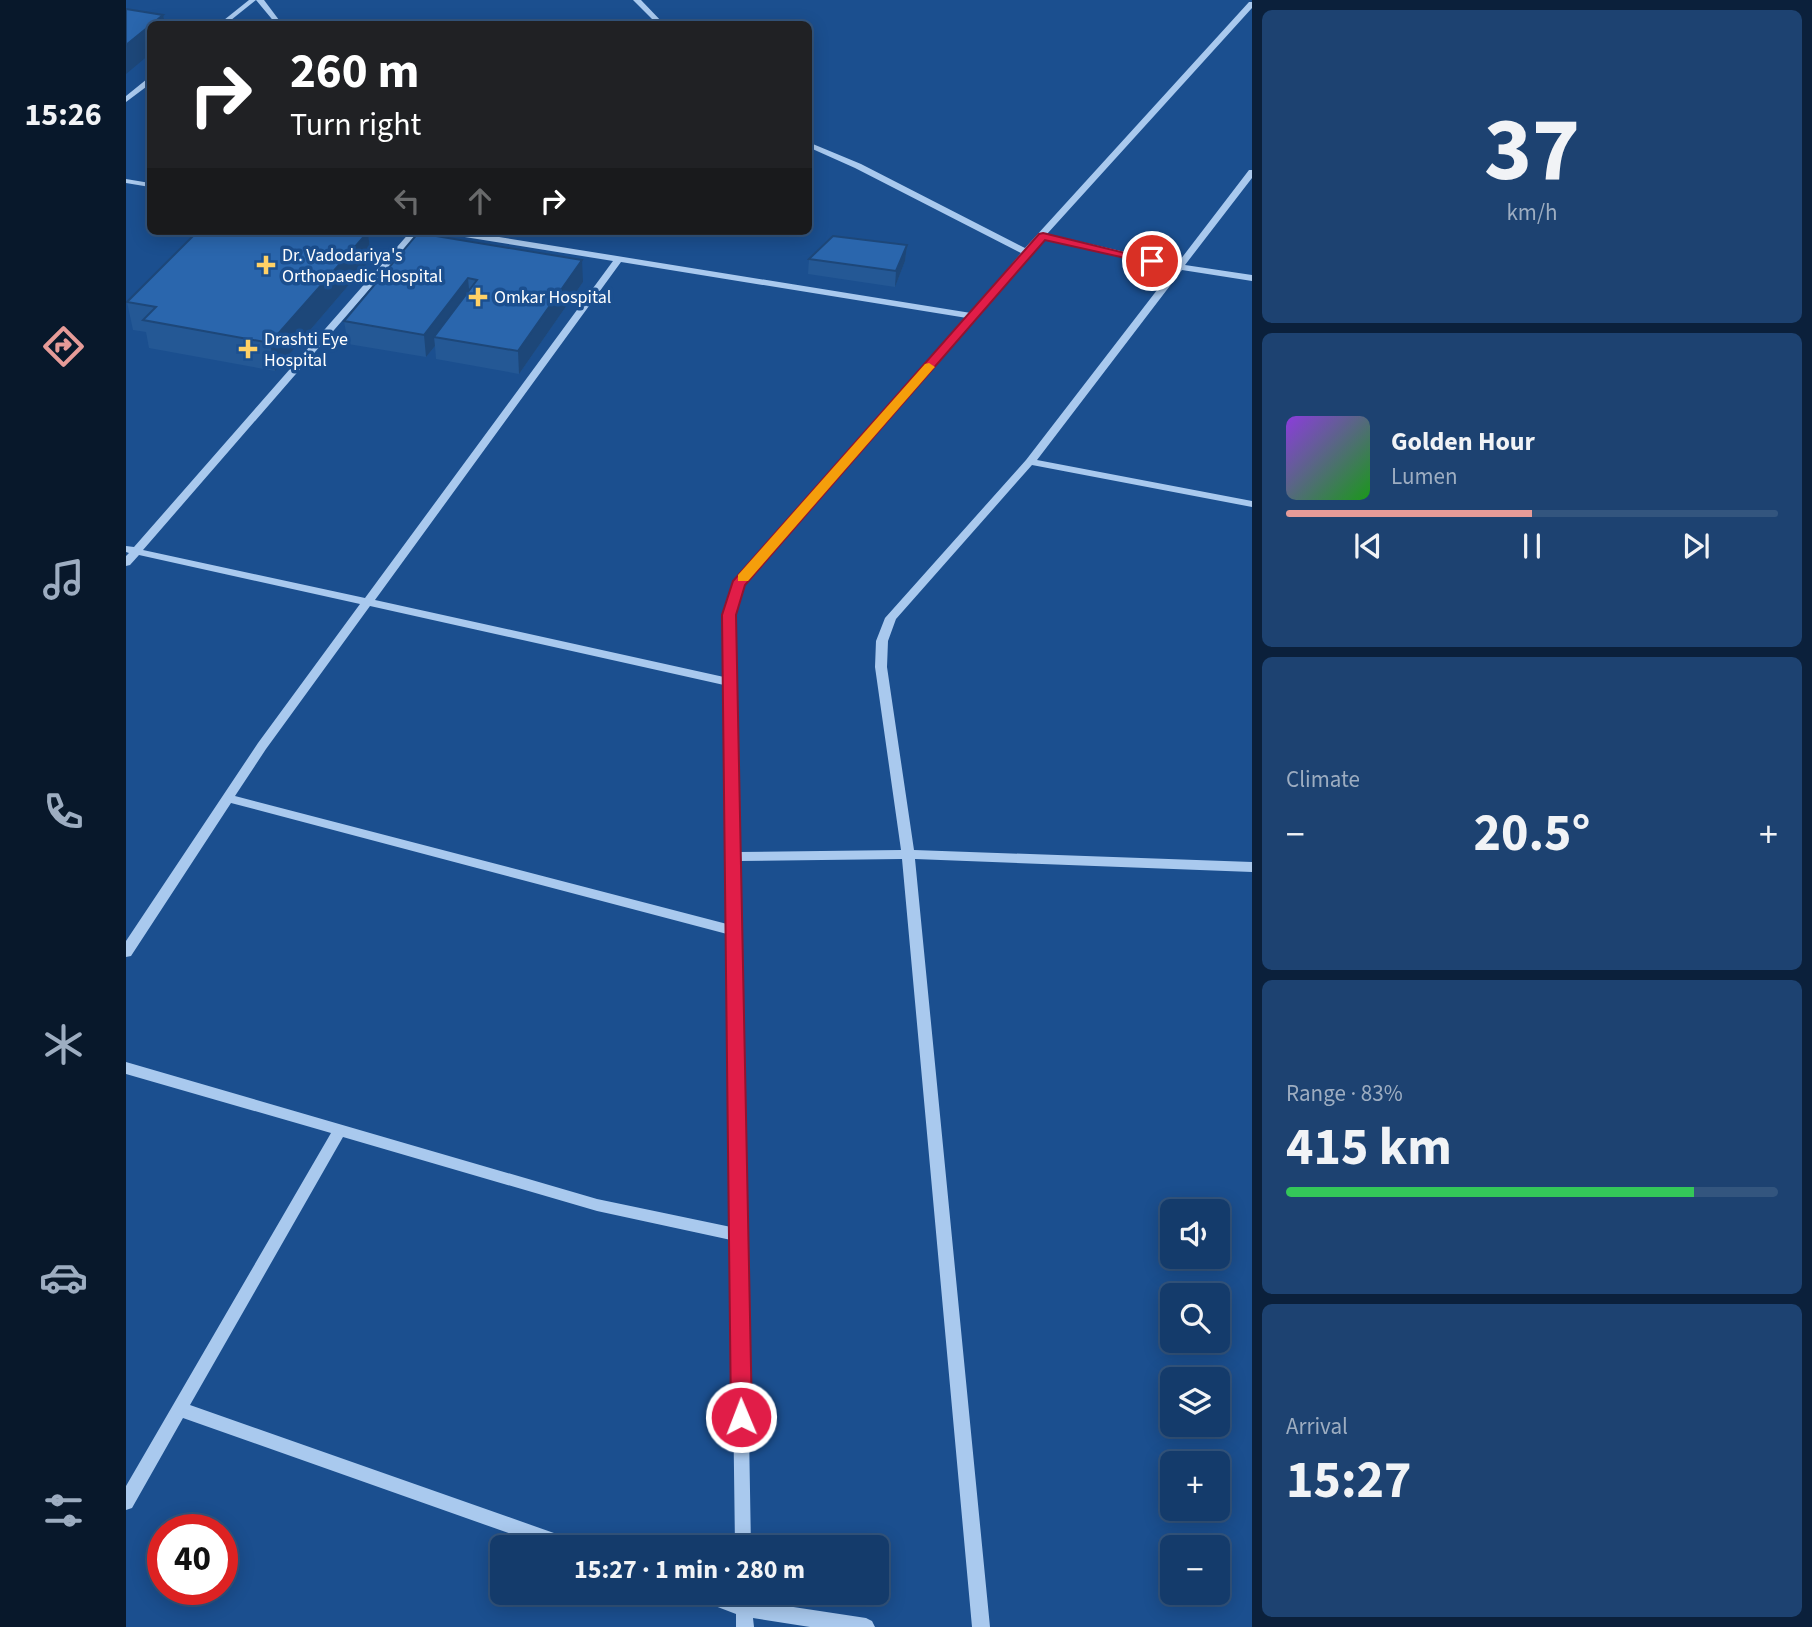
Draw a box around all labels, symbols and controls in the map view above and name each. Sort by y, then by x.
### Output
text: 260 m [290,37,419,107]
icon: right [175,49,266,140]
text: 37 [1484,86,1580,215]
text: 15:26 [24,92,102,138]
text: Turn right [290,102,421,148]
icon: left [388,182,426,220]
icon: ahead [461,182,499,220]
icon: right [534,182,572,220]
text: km/h [1506,196,1558,229]
pin [1122,231,1182,291]
icon: arrive [1133,242,1171,280]
place label: Dr. Vadodariya's Orthopaedic Hospital [282,243,443,289]
marker: Dr. Vadodariya's Orthopaedic Hospital [256,255,276,275]
place label: Omkar Hospital [494,285,611,310]
marker: Omkar Hospital [468,287,488,307]
icon: directions [39,322,88,371]
place label: Drashti Eye Hospital [264,327,348,373]
marker: Drashti Eye Hospital [238,339,258,359]
text: Golden Hour [1391,423,1535,460]
text: Lumen [1391,460,1458,493]
icon: previous [1349,527,1387,565]
icon: pause [1513,527,1551,565]
icon: next [1677,527,1715,565]
icon: music [39,555,88,604]
text: Climate [1286,763,1360,796]
icon: phone [39,787,88,836]
text: 20.5° [1474,797,1590,871]
text: − [1286,808,1305,862]
text: + [1759,808,1778,862]
icon: climate [39,1020,88,1069]
text: Range · 83% [1286,1077,1403,1110]
text: 415 km [1286,1111,1452,1185]
map controls [1160,1199,1230,1605]
button: sound [1160,1199,1230,1269]
icon: car [39,1253,88,1302]
button: search [1160,1283,1230,1353]
button: layers [1160,1367,1230,1437]
position arrow [704,1380,778,1454]
text: Arrival [1286,1410,1348,1443]
text: 15:27 [1286,1444,1411,1518]
button: + [1160,1451,1230,1521]
icon: filters [39,1486,88,1535]
speed limit sign: 40 [147,1514,238,1605]
button: − [1160,1535,1230,1605]
text: 15:27 · 1 min · 280 m [574,1551,805,1588]

